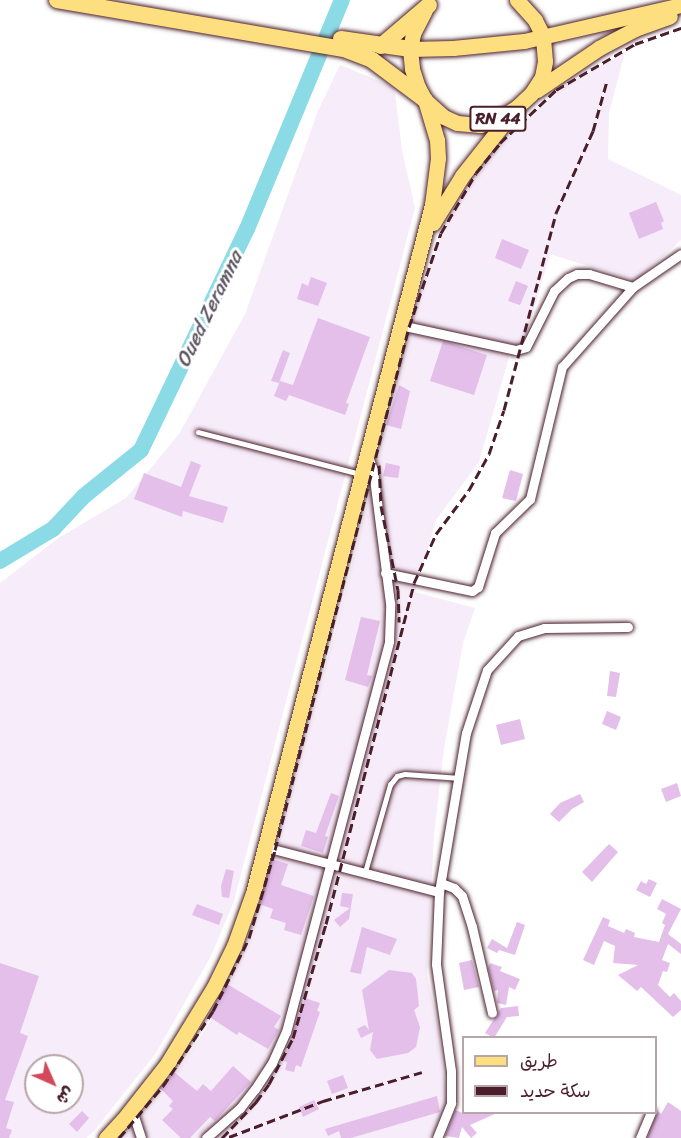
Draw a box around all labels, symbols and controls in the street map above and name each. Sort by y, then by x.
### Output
road number: RN 44 [468,106,528,132]
water label: Oued Zeramna [171,247,247,371]
legend [462,1036,657,1114]
text: طريق [520,1045,558,1077]
north arrow [24,1054,84,1114]
text: سكة حديد [520,1075,591,1107]
text: ش [49,1079,82,1112]

